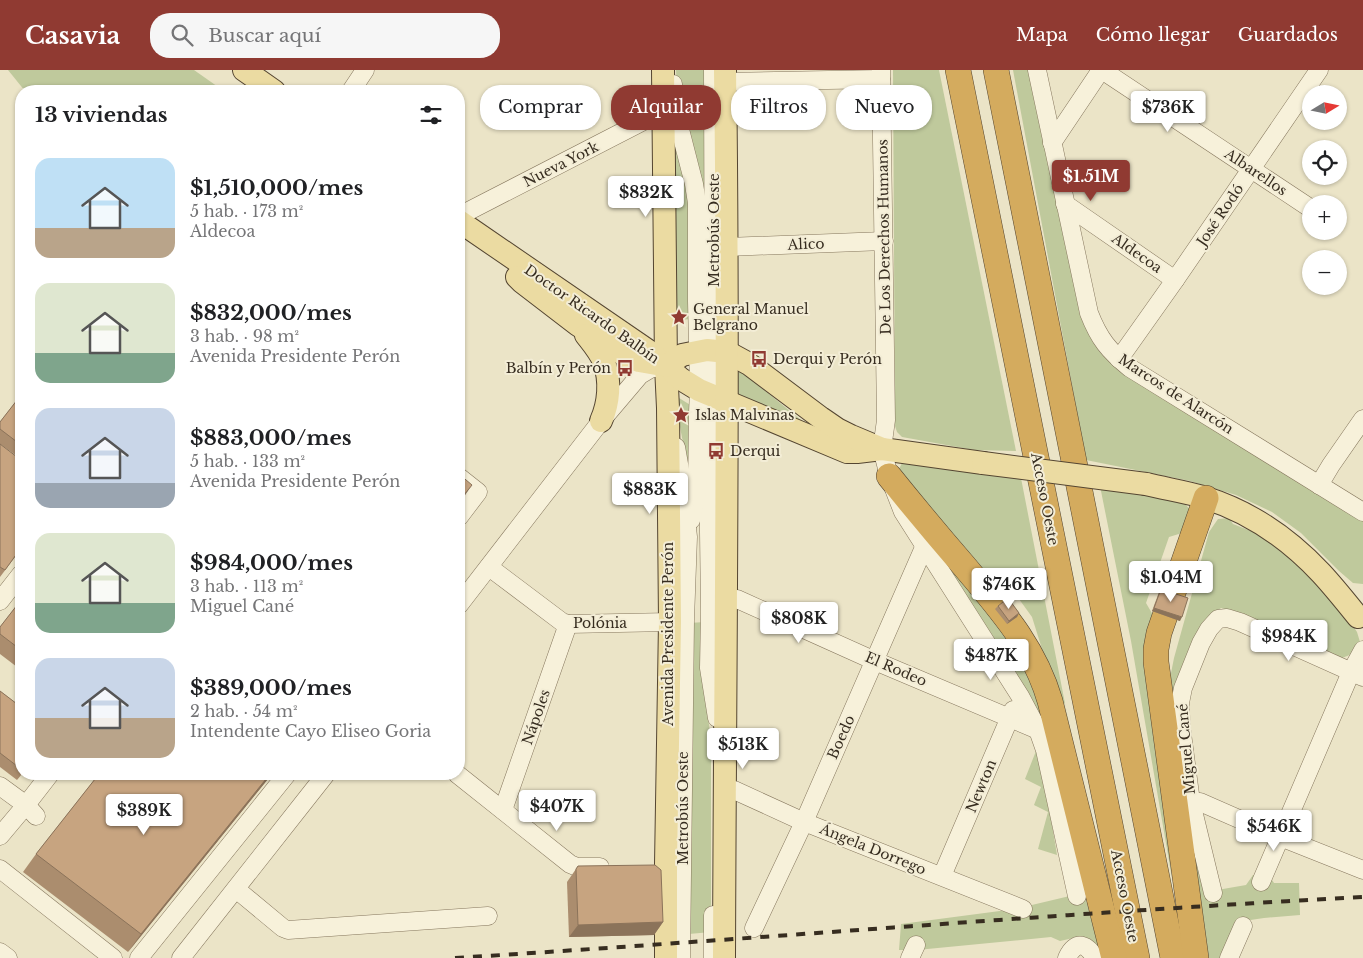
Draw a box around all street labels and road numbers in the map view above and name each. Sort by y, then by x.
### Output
street label: Nueva York [520,137,602,191]
street label: De Los Derechos Humanos [873,139,895,335]
street label: Albarellos [1221,144,1291,199]
street label: Metrobús Oeste [705,173,723,287]
street label: José Rodó [1191,180,1247,251]
street label: Aldecoa [1108,229,1166,277]
street label: Alico [786,234,825,254]
street label: Doctor Ricardo Balbín [521,261,663,368]
street label: Marcos de Alarcón [1115,350,1237,438]
street label: Acceso Oeste [1027,450,1063,547]
street label: Avenida Presidente Perón [659,542,677,727]
street label: Polónia [573,614,627,632]
street label: El Rodeo [862,648,930,690]
street label: Nápoles [518,687,554,747]
street label: Miguel Cané [1173,703,1199,795]
street label: Boedo [823,712,859,762]
street label: Metrobús Oeste [674,751,692,865]
street label: Newton [962,756,1000,815]
street label: Ángela Dorrego [816,819,929,879]
street label: Acceso Oeste [1107,847,1143,944]

